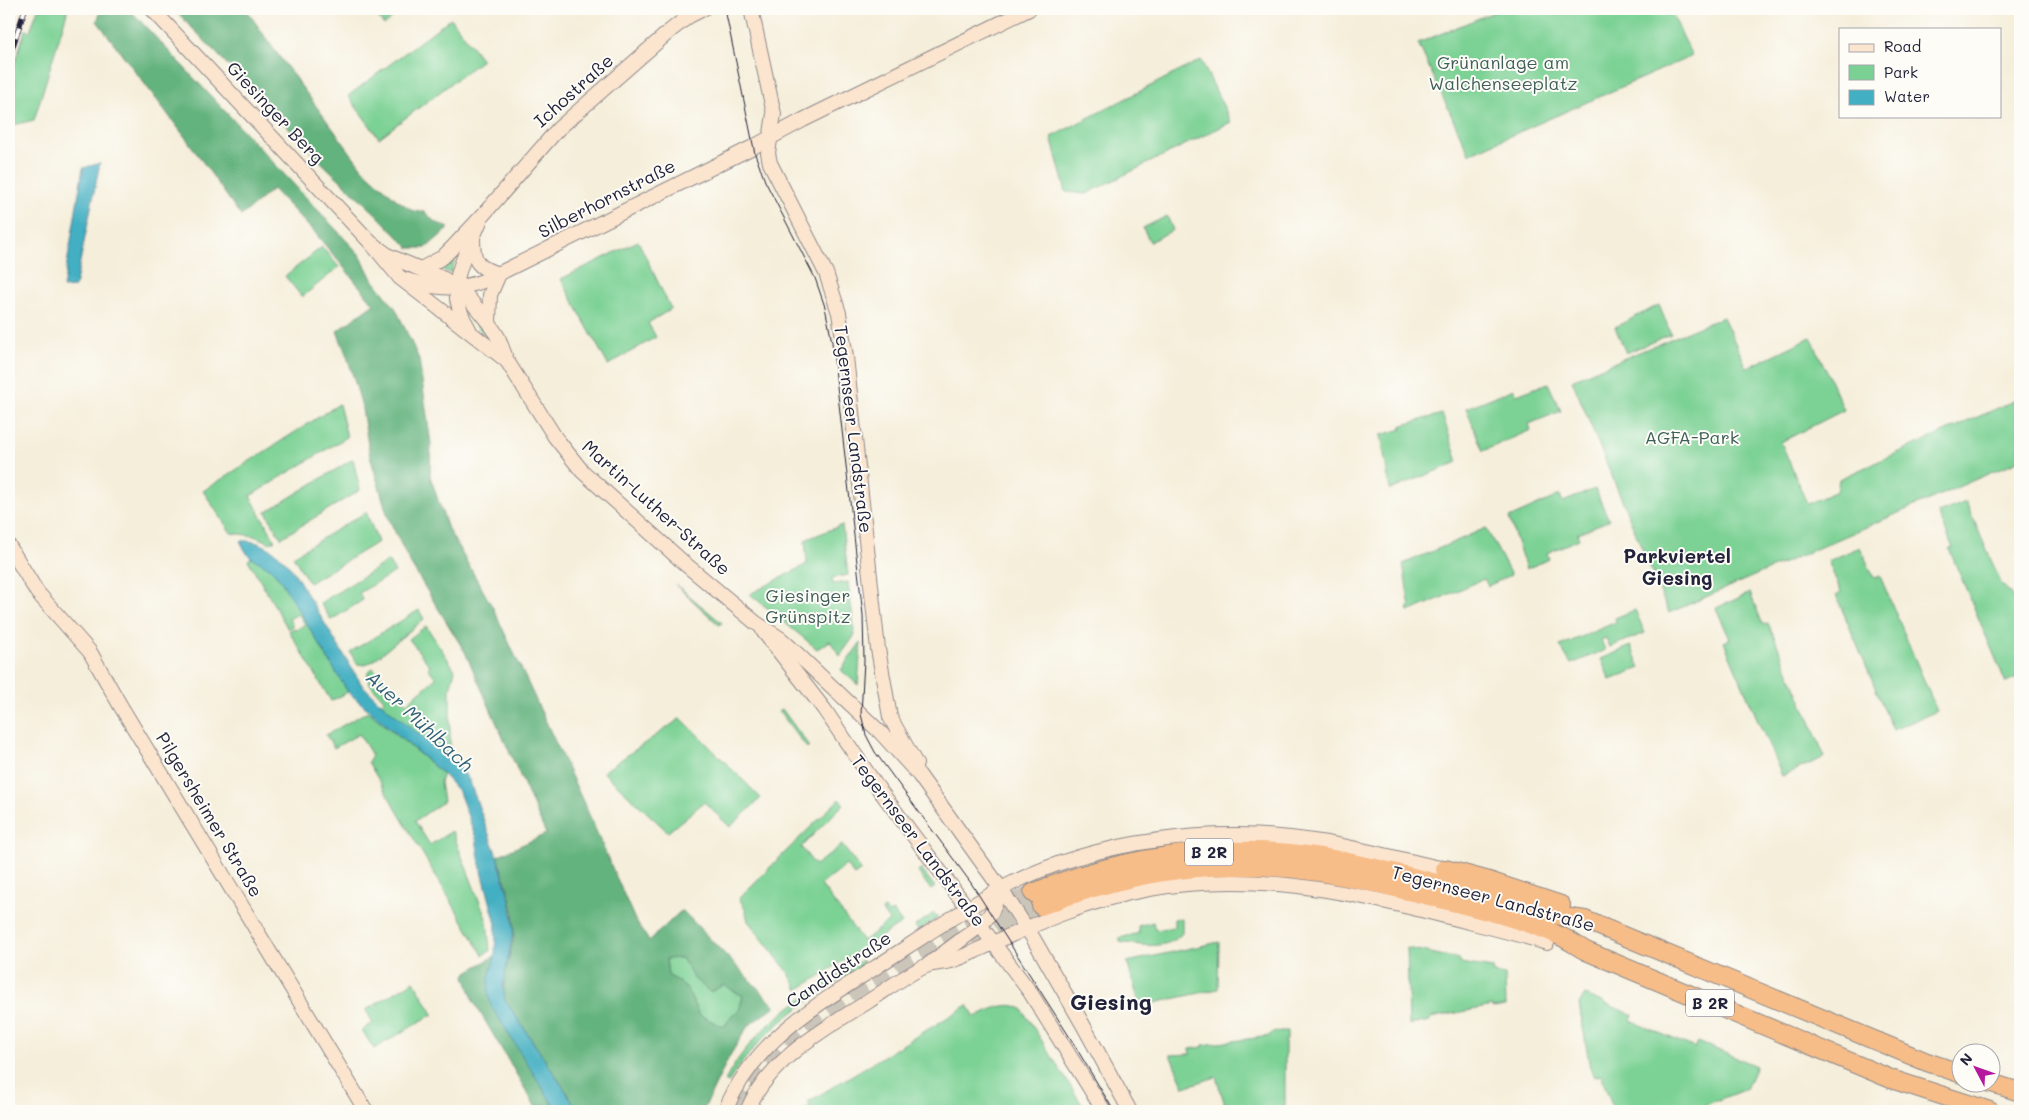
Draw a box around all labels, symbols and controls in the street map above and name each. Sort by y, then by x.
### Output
legend [1839,28,2002,118]
text: Road [1884,36,1921,56]
street label: Ichostraße [529,48,618,132]
park label: Grünanlage am Walchenseeplatz [1428,50,1578,95]
street label: Giesinger Berg [222,56,330,169]
text: Park [1884,62,1918,82]
text: Water [1884,86,1930,106]
street label: Silberhornstraße [534,153,679,243]
street label: Tegernseer Landstraße [829,324,879,534]
park label: AGFA-Park [1645,425,1739,449]
street label: Martin-Luther-Straße [577,434,736,580]
district label: Parkviertel Giesing [1623,543,1731,590]
park label: Giesinger Grünspitz [765,583,851,628]
water label: Auer Mühlbach [361,665,479,777]
street label: Pilgersheimer Straße [151,728,269,901]
street label: Tegernseer Landstraße [846,750,991,931]
road number: B 2R [1185,839,1233,866]
street label: Tegernseer Landstraße [1389,859,1597,937]
street label: Candidstraße [781,925,896,1013]
district label: Giesing [1070,987,1152,1016]
road number: B 2R [1686,990,1734,1016]
north arrow [1952,1042,2002,1092]
text: N [1955,1049,1976,1069]

